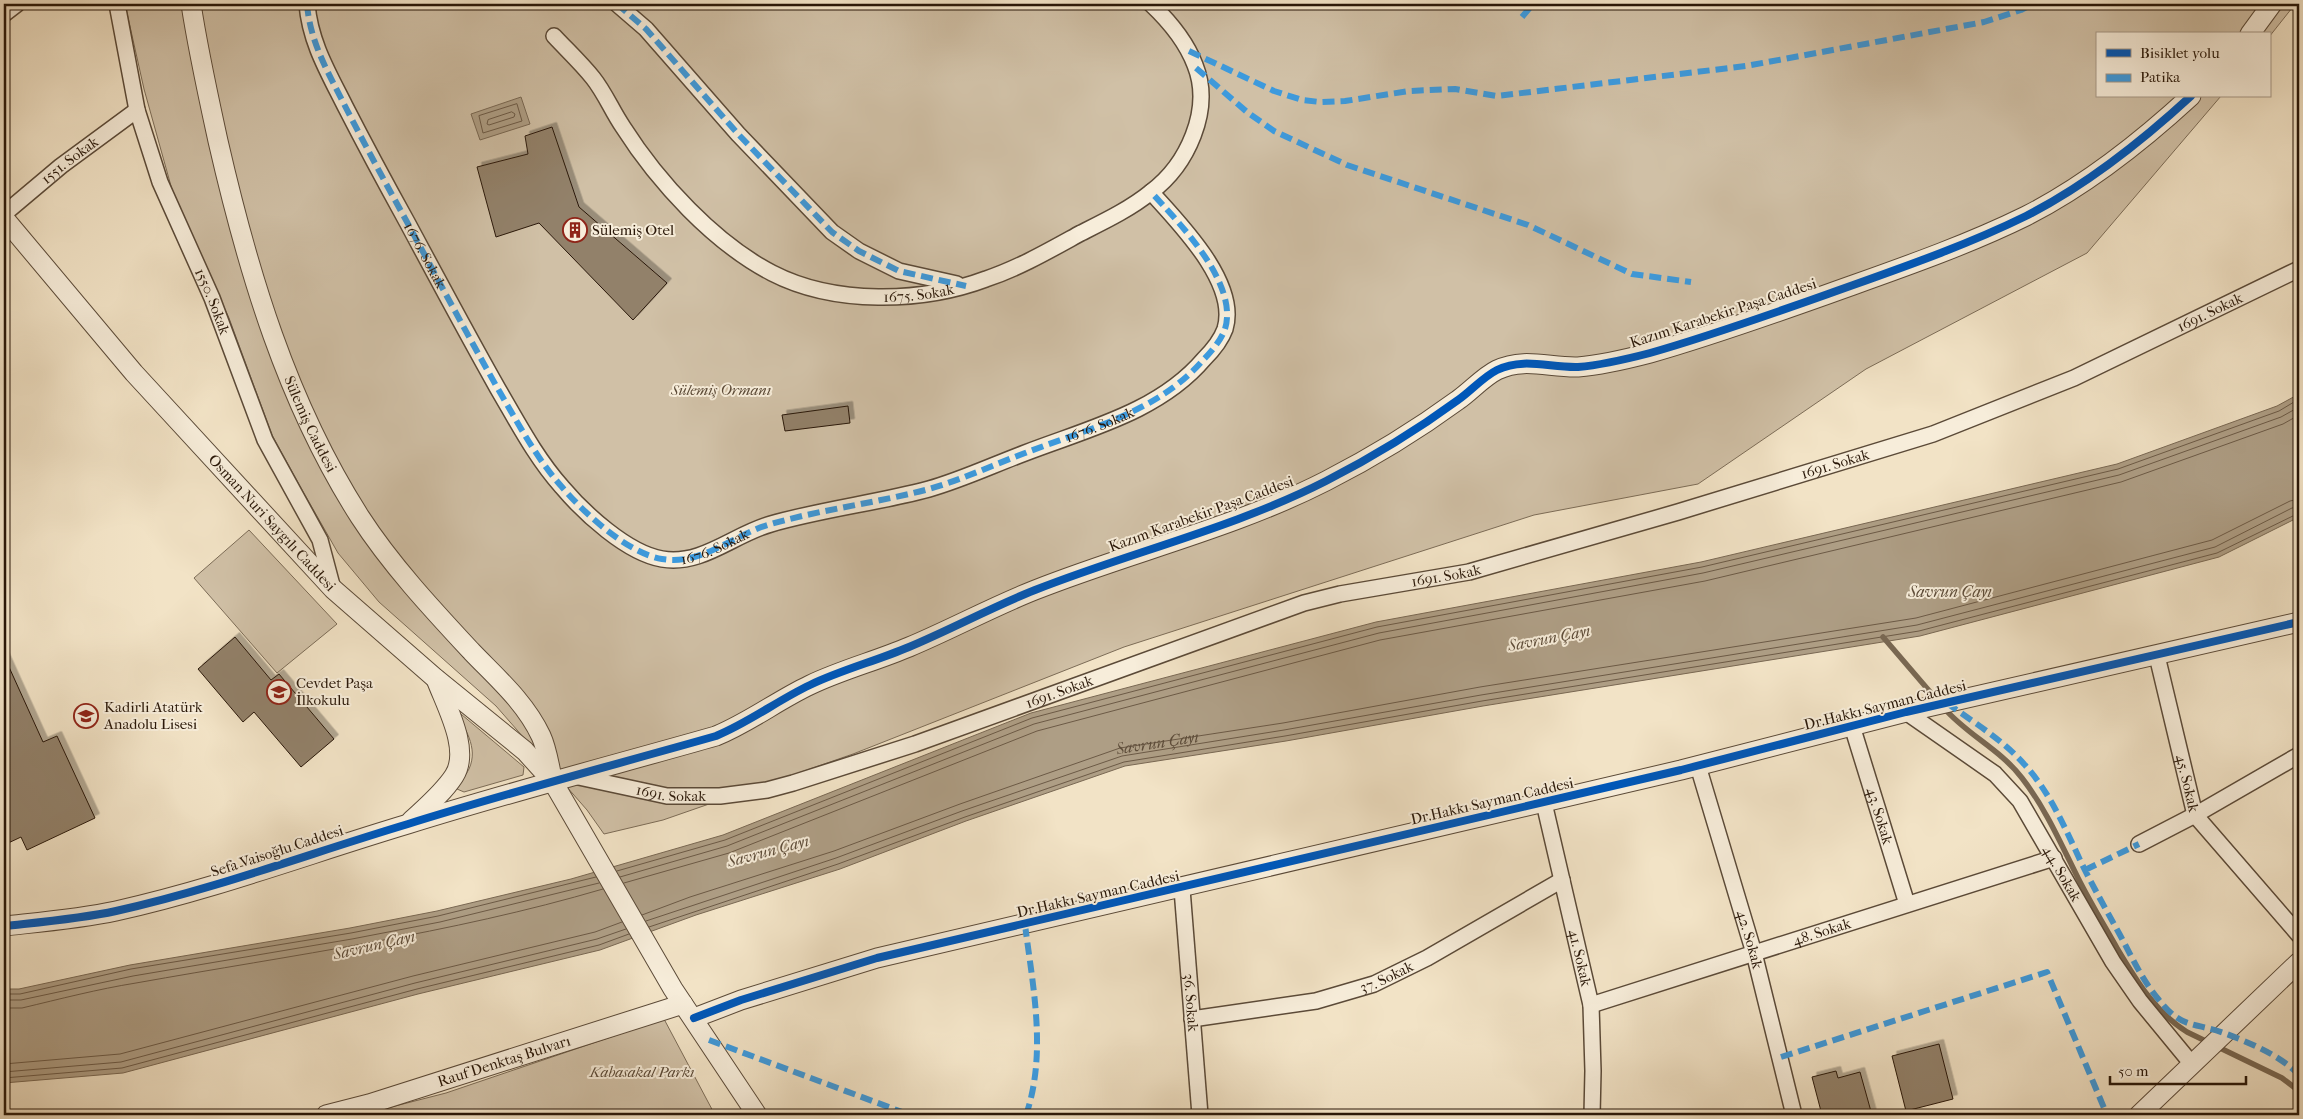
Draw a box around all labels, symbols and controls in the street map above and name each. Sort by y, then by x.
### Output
legend [2096,32,2270,98]
text: Bisiklet yolu [2140,44,2220,62]
text: Patika [2140,68,2181,86]
street label: 1551. Sokak [37,132,102,188]
building icon: Sülemiş Otel [562,217,588,243]
street label: 1676. Sokak [400,219,450,292]
place label: Sülemiş Otel [592,221,674,239]
street label: 1550. Sokak [191,265,234,337]
street label: Kazım Karabekir Paşa Caddesi [1627,274,1819,352]
street label: 1675. Sokak [883,280,956,306]
street label: 1691. Sokak [2174,289,2246,336]
street label: Sülemiş Caddesi [280,373,341,476]
park label: Sülemiş Ormanı [670,381,771,399]
street label: 1676. Sokak [1063,403,1137,447]
street label: 1691. Sokak [1799,445,1872,483]
street label: Osman Nuri Saygılı Caddesi [205,451,340,595]
street label: Kazım Karabekir Paşa Caddesi [1106,472,1296,556]
street label: 1676. Sokak [680,525,752,569]
street label: 1691. Sokak [1410,560,1483,591]
water label: Savrun Çayı [1907,582,1992,601]
water label: Savrun Çayı [1505,621,1592,655]
street label: 1691. Sokak [1023,671,1096,712]
place label: Cevdet Paşa İlkokulu [296,674,374,709]
street label: Dr.Hakkı Sayman Caddesi [1802,676,1969,734]
school or university icon: Cevdet Paşa İlkokulu [266,679,292,705]
place label: Kadirli Atatürk Anadolu Lisesi [103,698,203,733]
school or university icon: Kadirli Atatürk Anadolu Lisesi [73,703,99,729]
water label: Savrun Çayı [1112,727,1200,759]
street label: 45. Sokak [2172,753,2203,814]
street label: Dr.Hakkı Sayman Caddesi [1409,773,1576,829]
street label: 1691. Sokak [634,781,706,805]
street label: 43. Sokak [1862,785,1897,847]
street label: Sefa Vaisoğlu Caddesi [209,821,346,881]
water label: Savrun Çayı [724,831,811,871]
street label: 44. Sokak [2039,842,2085,905]
street label: Dr.Hakkı Sayman Caddesi [1015,866,1182,922]
street label: 42. Sokak [1733,908,1767,971]
street label: 48. Sokak [1790,914,1853,949]
water label: Savrun Çayı [330,926,417,964]
street label: 41. Sokak [1565,928,1595,988]
street label: 37. Sokak [1358,957,1417,997]
street label: 36. Sokak [1180,973,1202,1033]
street label: Rauf Denktaş Bulvarı [435,1031,573,1091]
scale bar [2110,1054,2247,1086]
text: 50 m [2118,1062,2149,1080]
park label: Kabasakal Parkı [589,1063,694,1081]

